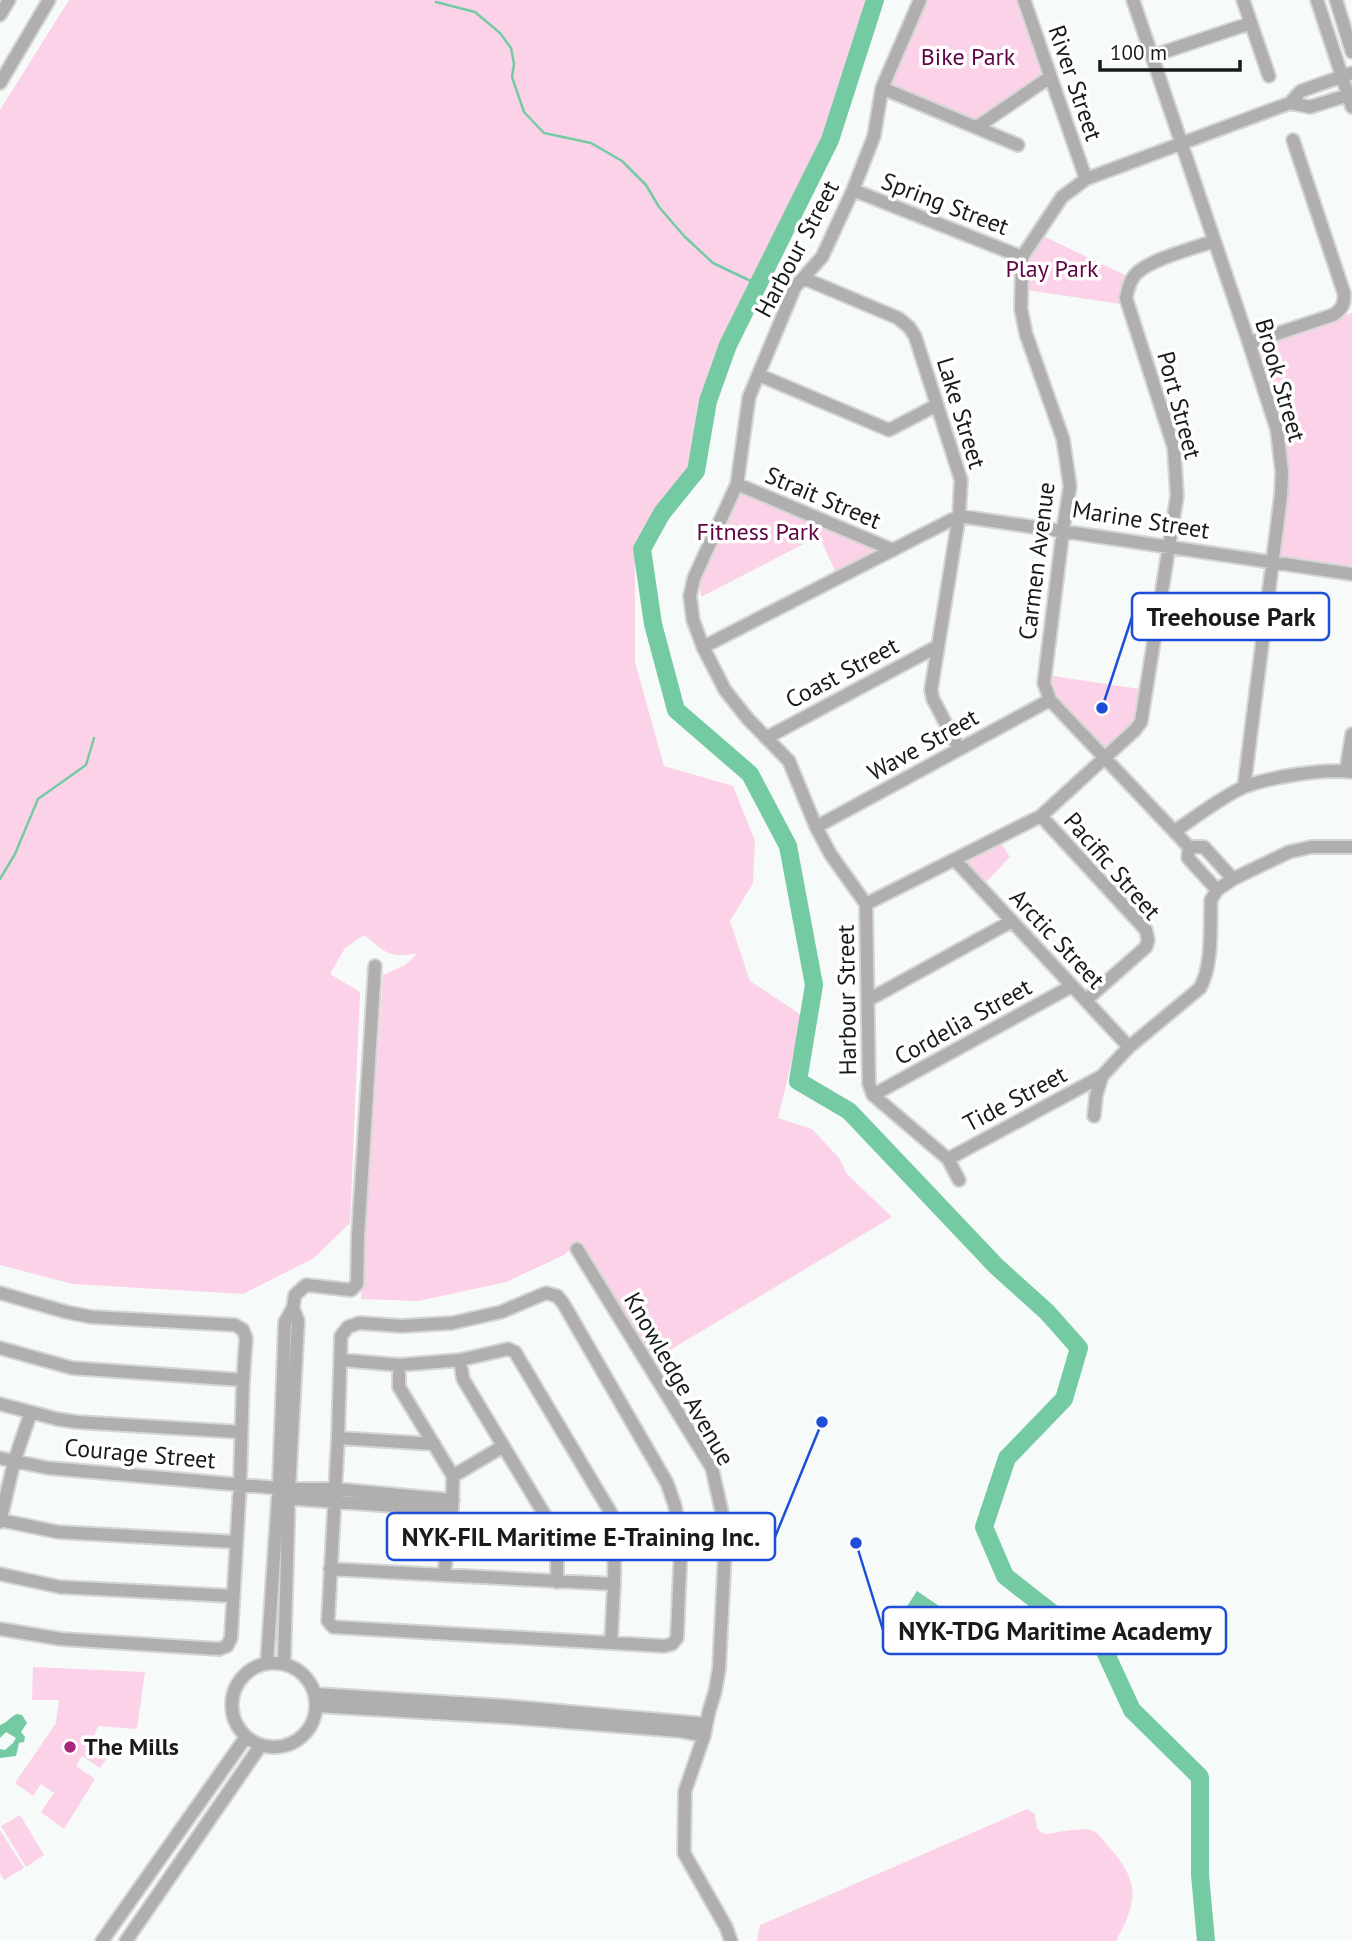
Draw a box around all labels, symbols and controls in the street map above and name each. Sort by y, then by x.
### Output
street label: River Street [1041,21,1110,145]
scale bar [1100,28,1240,72]
text: 100 m [1110,39,1167,66]
park label: Bike Park [921,41,1016,72]
street label: Spring Street [877,165,1013,242]
street label: Harbour Street [747,175,846,323]
park label: Play Park [1005,253,1099,284]
street label: Brook Street [1248,315,1313,445]
street label: Port Street [1150,348,1209,462]
street label: Lake Street [930,353,993,472]
street label: Strait Street [760,459,886,536]
street label: Carmen Avenue [1011,480,1062,642]
street label: Marine Street [1070,493,1212,546]
park label: Fitness Park [696,516,820,547]
callout: Treehouse Park [1132,593,1329,640]
text: Treehouse Park [1146,600,1316,633]
street label: Coast Street [780,630,904,715]
street label: Wave Street [862,701,984,788]
street label: Pacific Street [1057,805,1168,926]
street label: Arctic Street [1003,882,1112,995]
street label: Harbour Street [830,924,863,1076]
street label: Cordelia Street [889,971,1037,1072]
street label: Tide Street [958,1058,1072,1139]
street label: Knowledge Avenue [617,1287,742,1471]
street label: Courage Street [63,1431,217,1476]
callout: NYK-FIL Maritime E-Training Inc. [387,1513,775,1560]
text: NYK-FIL Maritime E-Training Inc. [402,1520,760,1553]
callout: NYK-TDG Maritime Academy [883,1607,1226,1654]
text: NYK-TDG Maritime Academy [898,1614,1212,1647]
place label: The Mills [84,1731,179,1762]
marker: The Mills [62,1739,78,1755]

